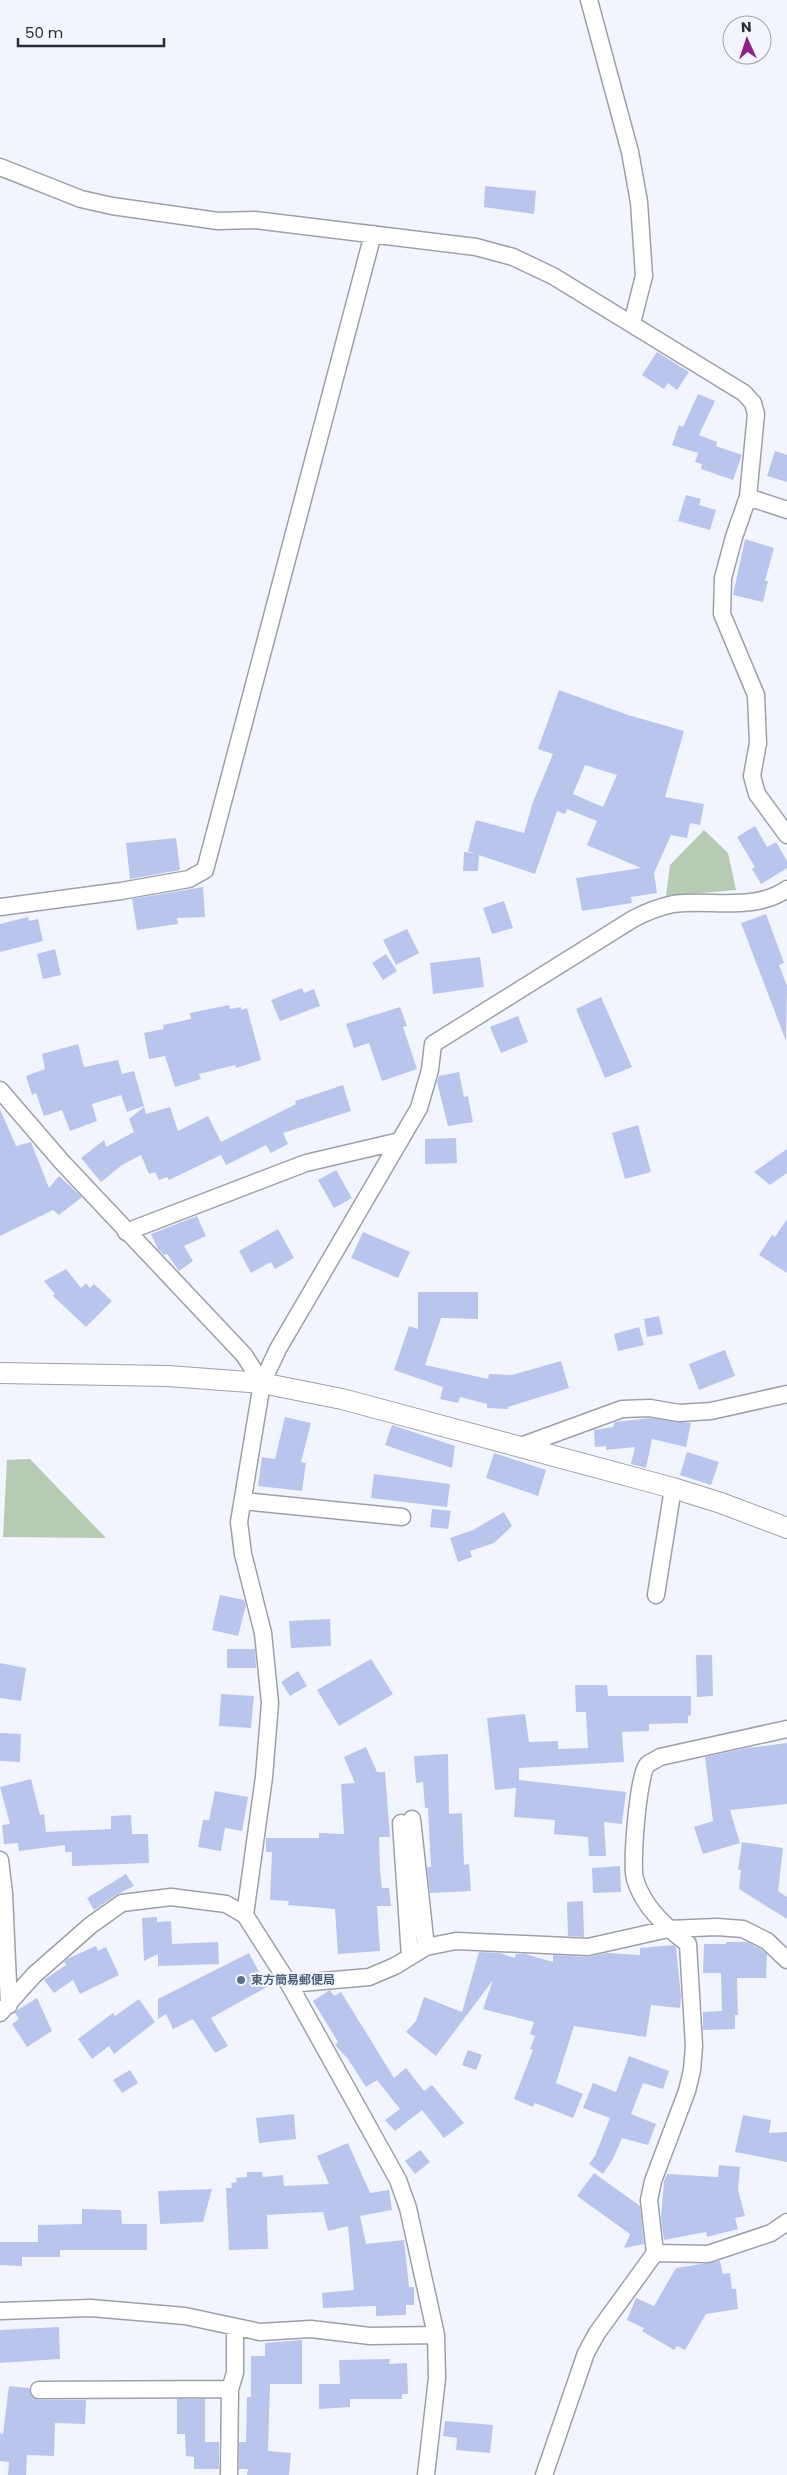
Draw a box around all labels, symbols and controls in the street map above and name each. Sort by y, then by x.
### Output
scale bar [18,15,164,47]
north arrow [722,15,772,65]
text: N [741,17,752,37]
text: 50 m [25,22,63,43]
place label: 東方簡易郵便局 [251,1971,335,1988]
marker: 東方簡易郵便局 [235,1974,247,1986]

